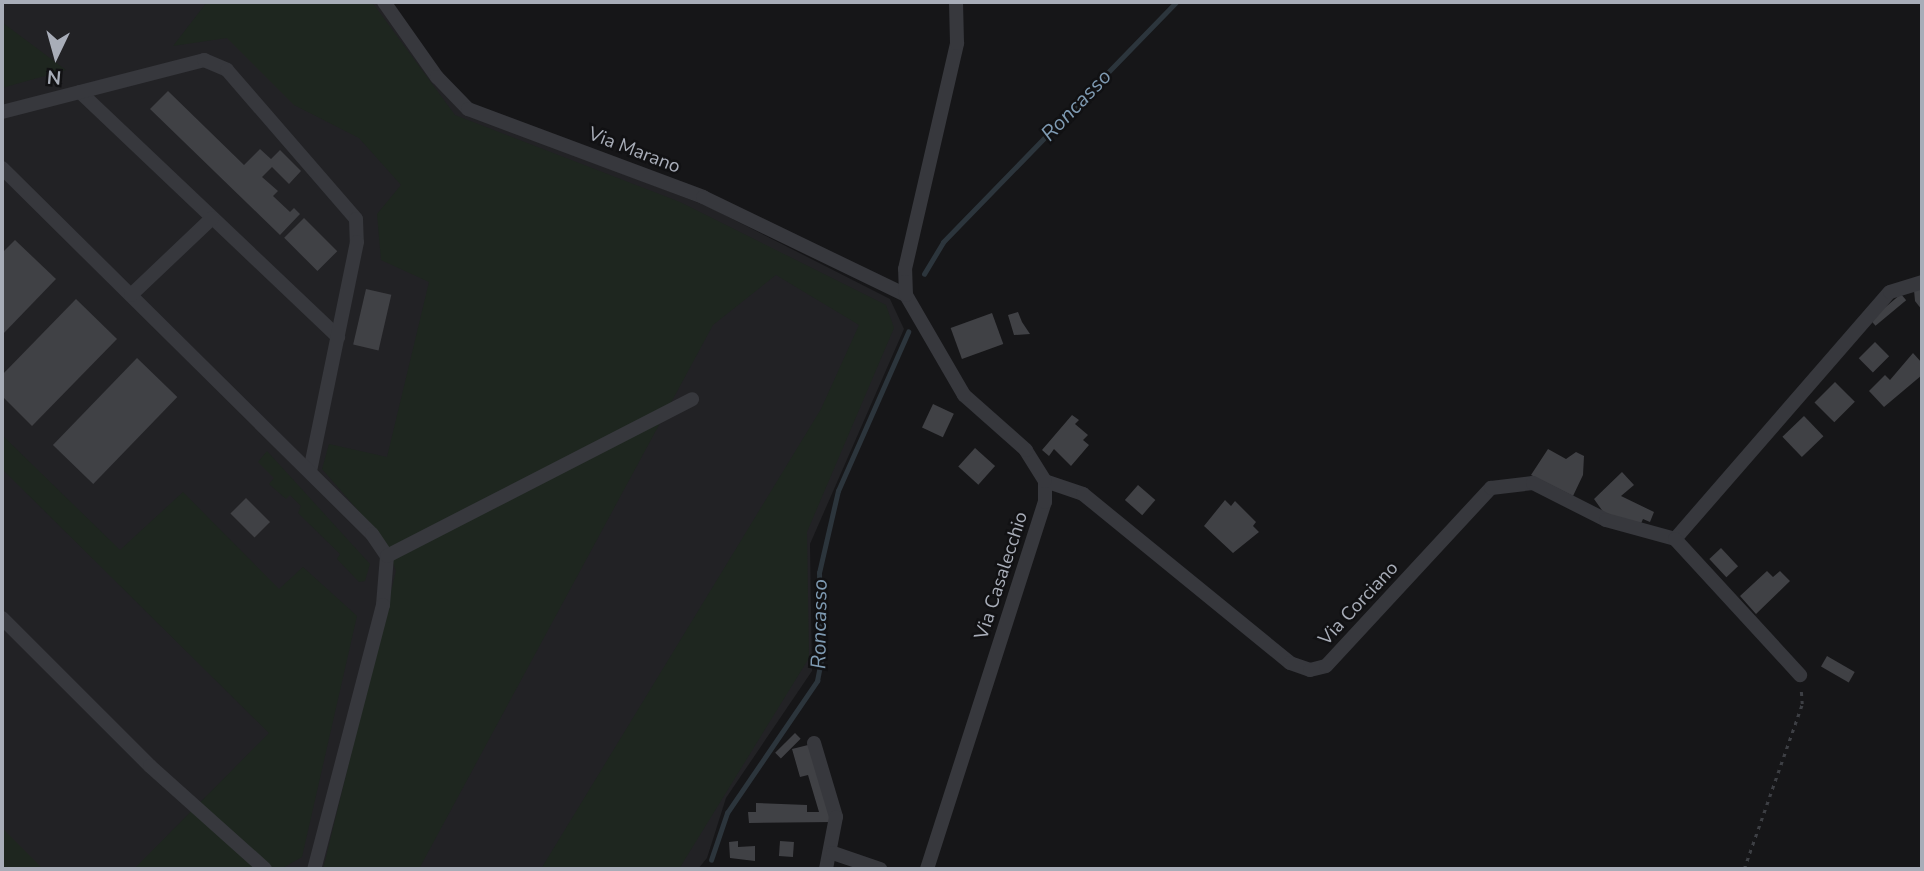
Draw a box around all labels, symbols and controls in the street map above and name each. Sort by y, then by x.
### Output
north arrow [21,21,91,91]
text: N [46,63,62,90]
water label: Roncasso [1036,64,1116,146]
street label: Via Marano [585,123,683,179]
street label: Via Casalecchio [971,509,1033,643]
street label: Via Corciano [1314,557,1404,651]
water label: Roncasso [806,579,832,669]

